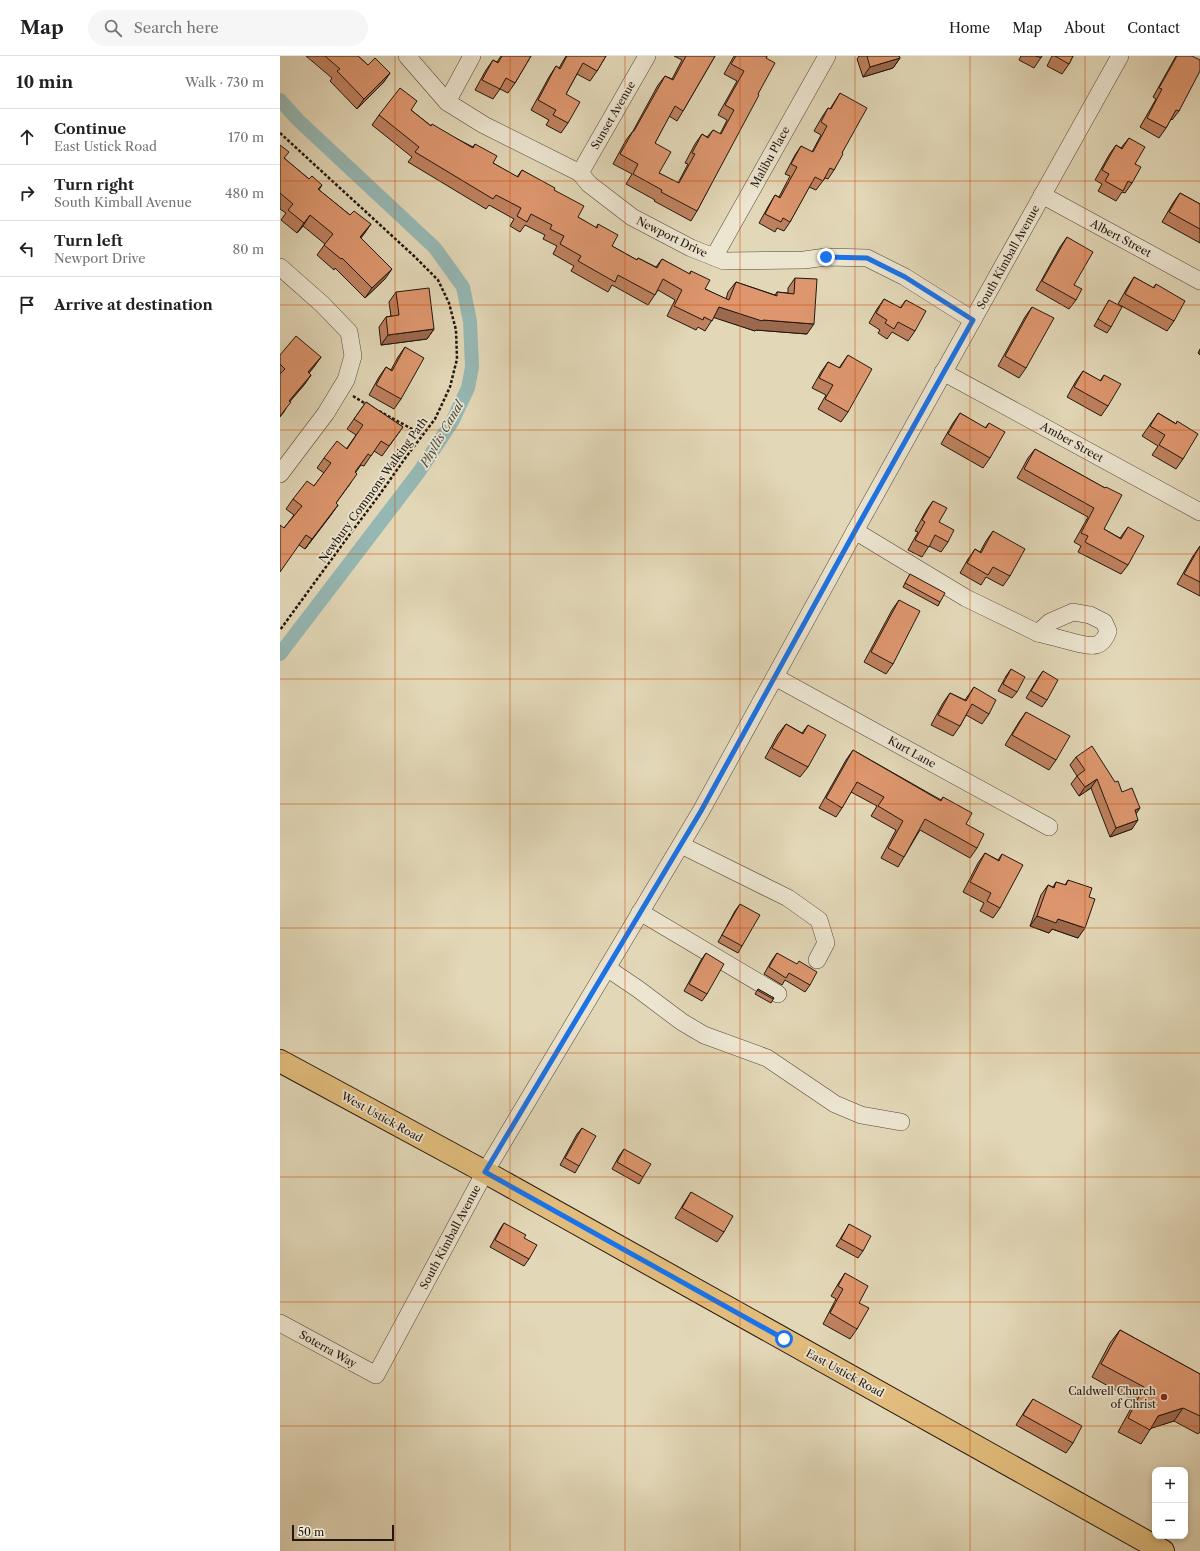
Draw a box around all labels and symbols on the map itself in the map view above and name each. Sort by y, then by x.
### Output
street label: Sunset Avenue [588,78,638,152]
street label: Malibu Place [747,124,793,190]
street label: South Kimball Avenue [974,203,1042,311]
street label: Newport Drive [634,214,710,260]
street label: Albert Street [1087,216,1154,260]
route end [817,248,835,266]
water label: Phyllis Canal [416,397,467,470]
street label: Newbury Commons Walking Path [315,414,431,565]
street label: Amber Street [1037,418,1106,465]
street label: Kurt Lane [885,733,939,771]
street label: West Ustick Road [338,1088,425,1145]
street label: South Kimball Avenue [416,1182,484,1292]
street label: Soterra Way [297,1327,360,1371]
route start [775,1330,793,1348]
street label: East Ustick Road [804,1346,887,1400]
place label: Caldwell Church of Christ [1068,1384,1156,1411]
marker: Caldwell Church of Christ [1159,1392,1169,1402]
scale bar [292,1523,394,1542]

